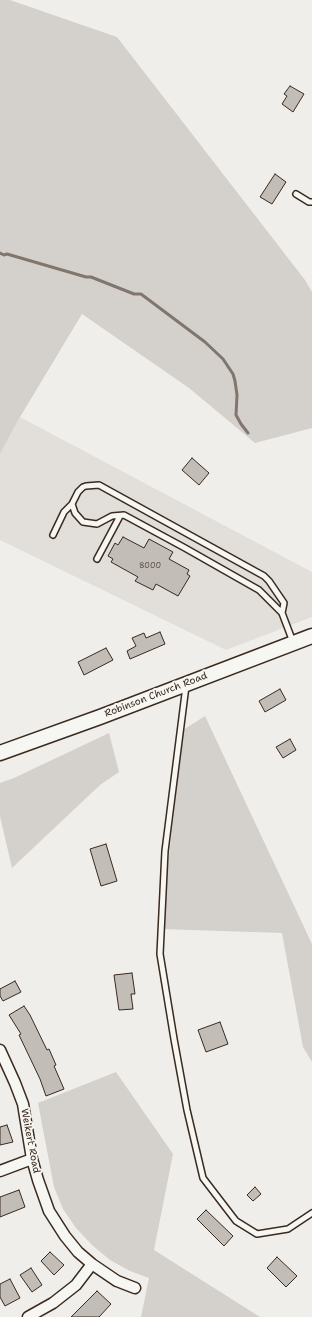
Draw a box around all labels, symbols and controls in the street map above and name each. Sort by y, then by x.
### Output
house number: 8000 [139,561,161,571]
street label: Robinson Church Road [103,670,209,720]
street label: Weikert Road [18,1108,42,1174]

